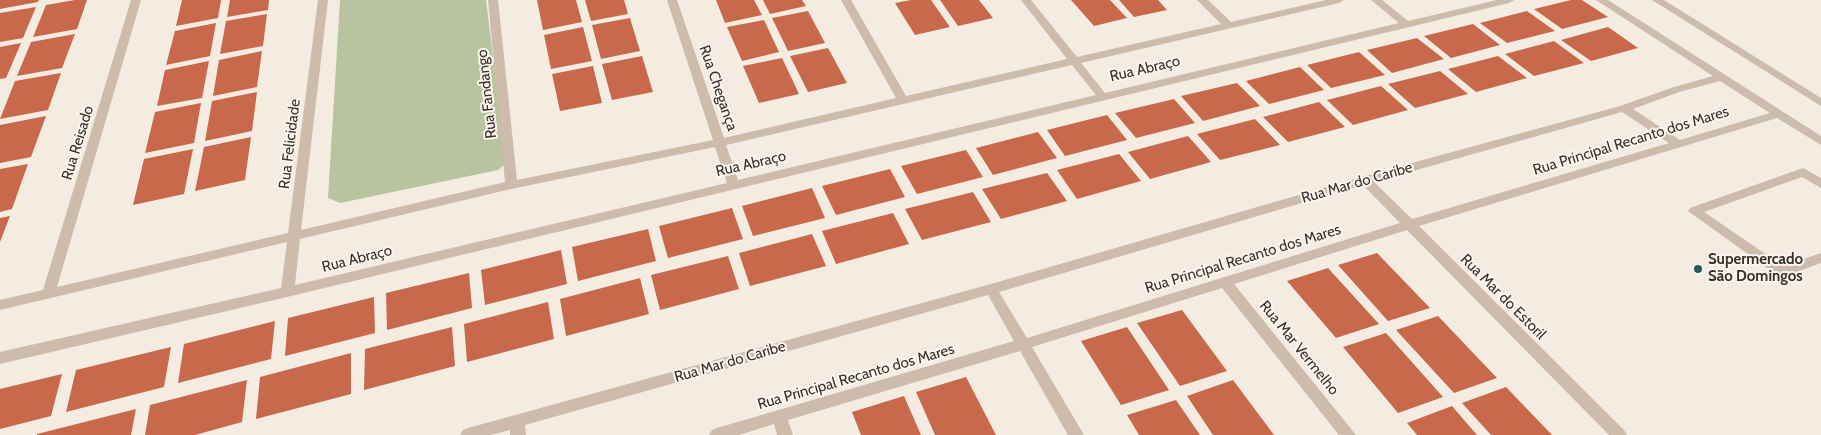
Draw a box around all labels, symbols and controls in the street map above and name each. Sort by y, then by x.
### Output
street label: Rua Chegança [695,43,741,133]
street label: Rua Fandango [473,49,501,139]
street label: Rua Abraço [1108,52,1182,86]
street label: Rua Felicidade [276,98,304,190]
street label: Rua Principal Recanto dos Mares [1531,103,1731,179]
street label: Rua Reisado [58,104,98,182]
street label: Rua Abraço [714,147,788,181]
street label: Rua Mar do Caribe [1299,158,1415,208]
street label: Rua Principal Recanto dos Mares [1143,221,1343,297]
street label: Rua Abraço [320,242,394,276]
street label: Rua Mar do Estoril [1456,250,1550,344]
place label: Supermercado São Domingos [1708,251,1803,286]
marker: Supermercado São Domingos [1692,263,1704,275]
street label: Rua Mar Vermelho [1255,297,1343,399]
street label: Rua Mar do Caribe [672,337,788,387]
street label: Rua Principal Recanto dos Mares [756,340,956,414]

